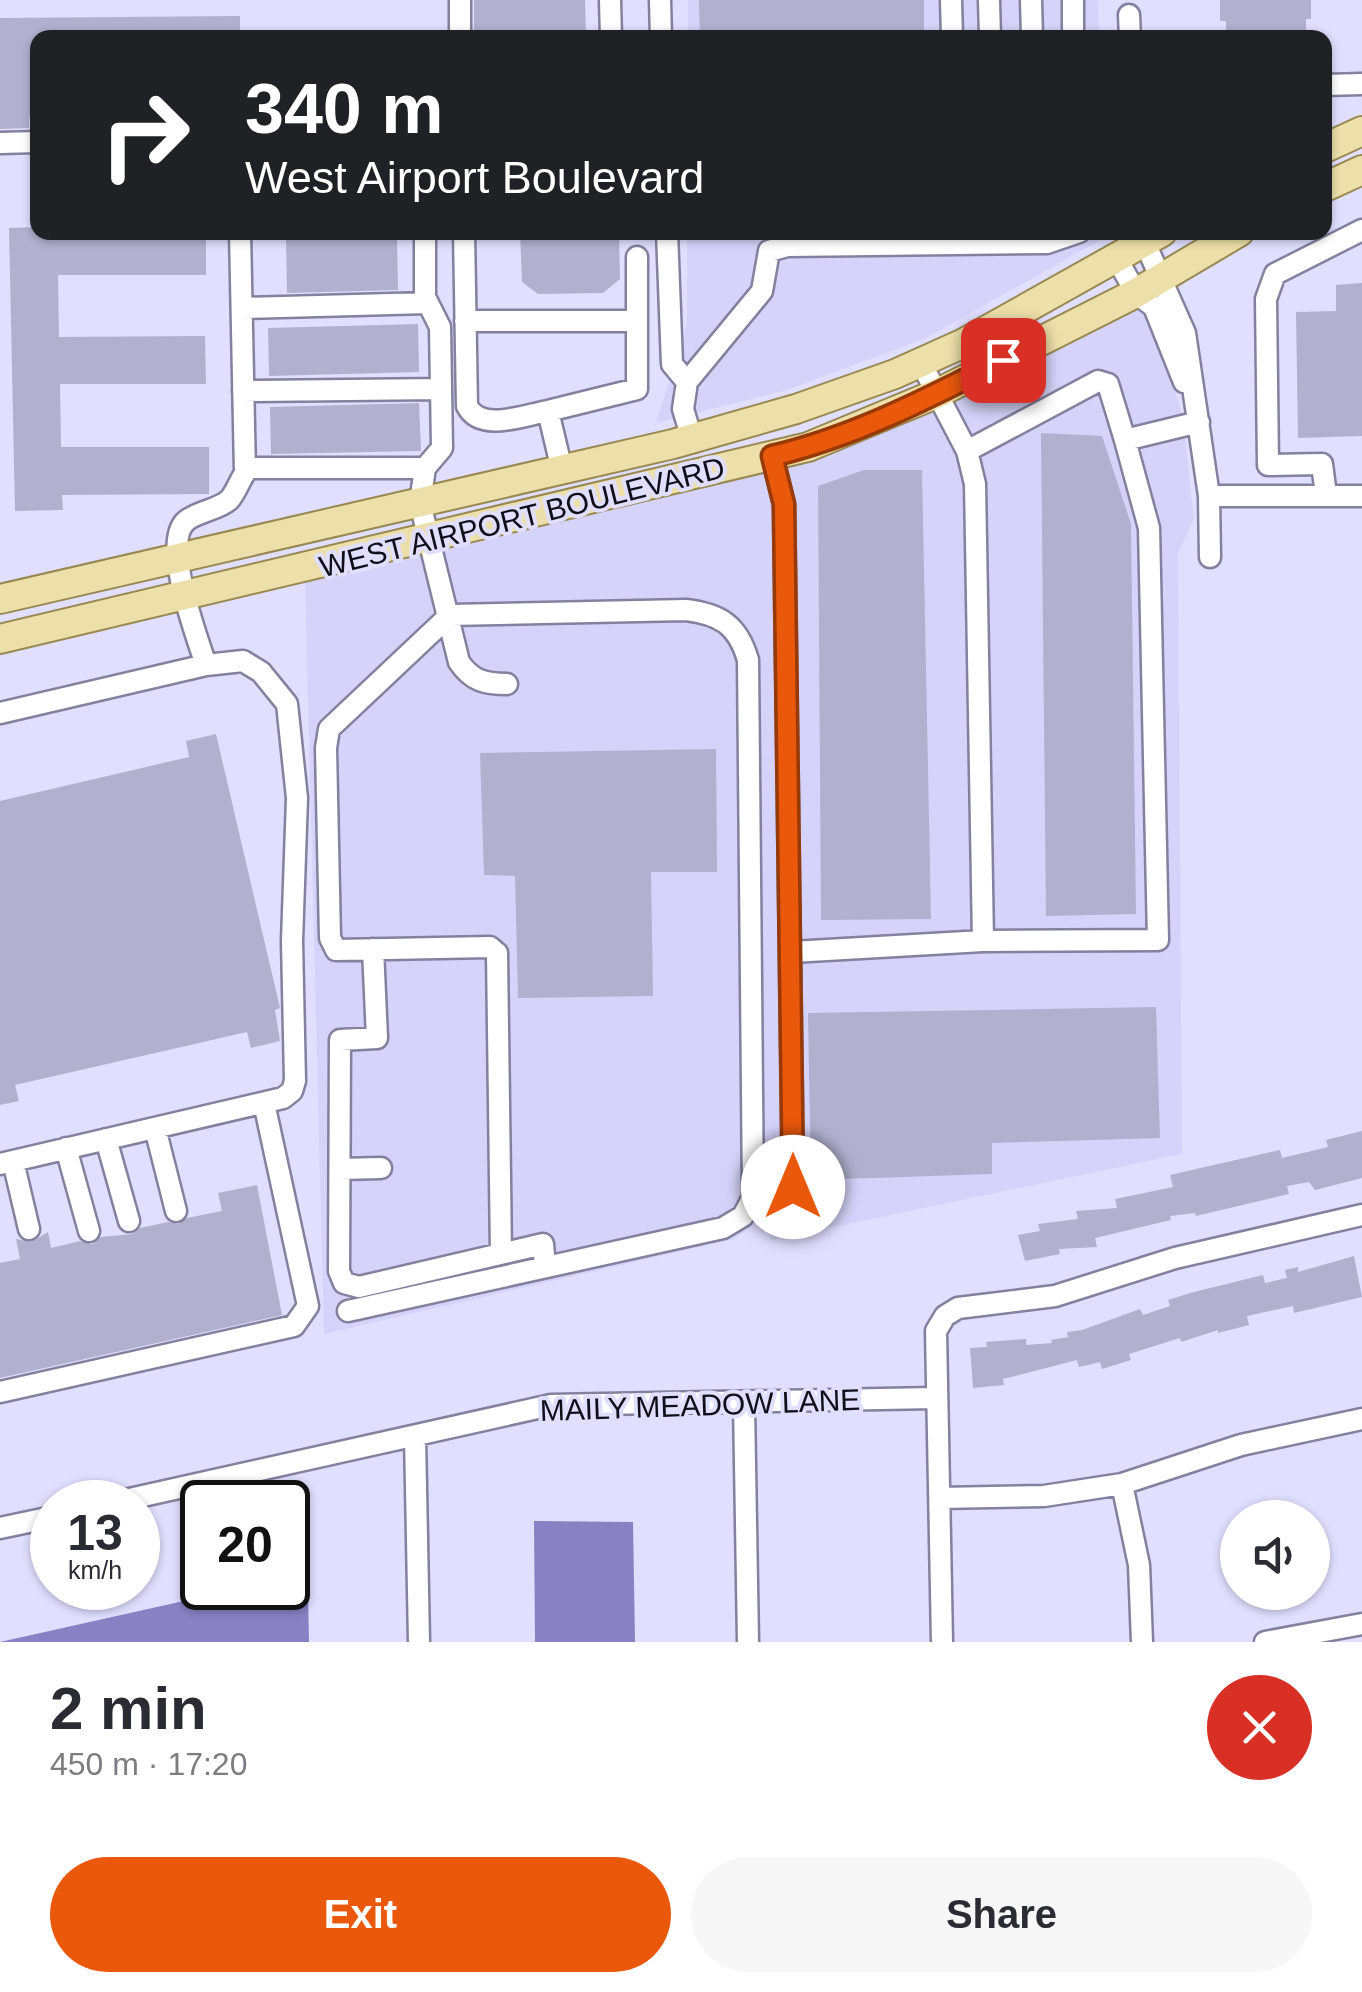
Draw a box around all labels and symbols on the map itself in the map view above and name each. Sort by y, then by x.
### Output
pin [961,318,1046,403]
street label: WEST AIRPORT BOULEVARD [316,451,728,583]
position arrow [741,1135,845,1239]
street label: MAILY MEADOW LANE [539,1383,861,1427]
speed limit sign: 20 [180,1480,310,1610]

